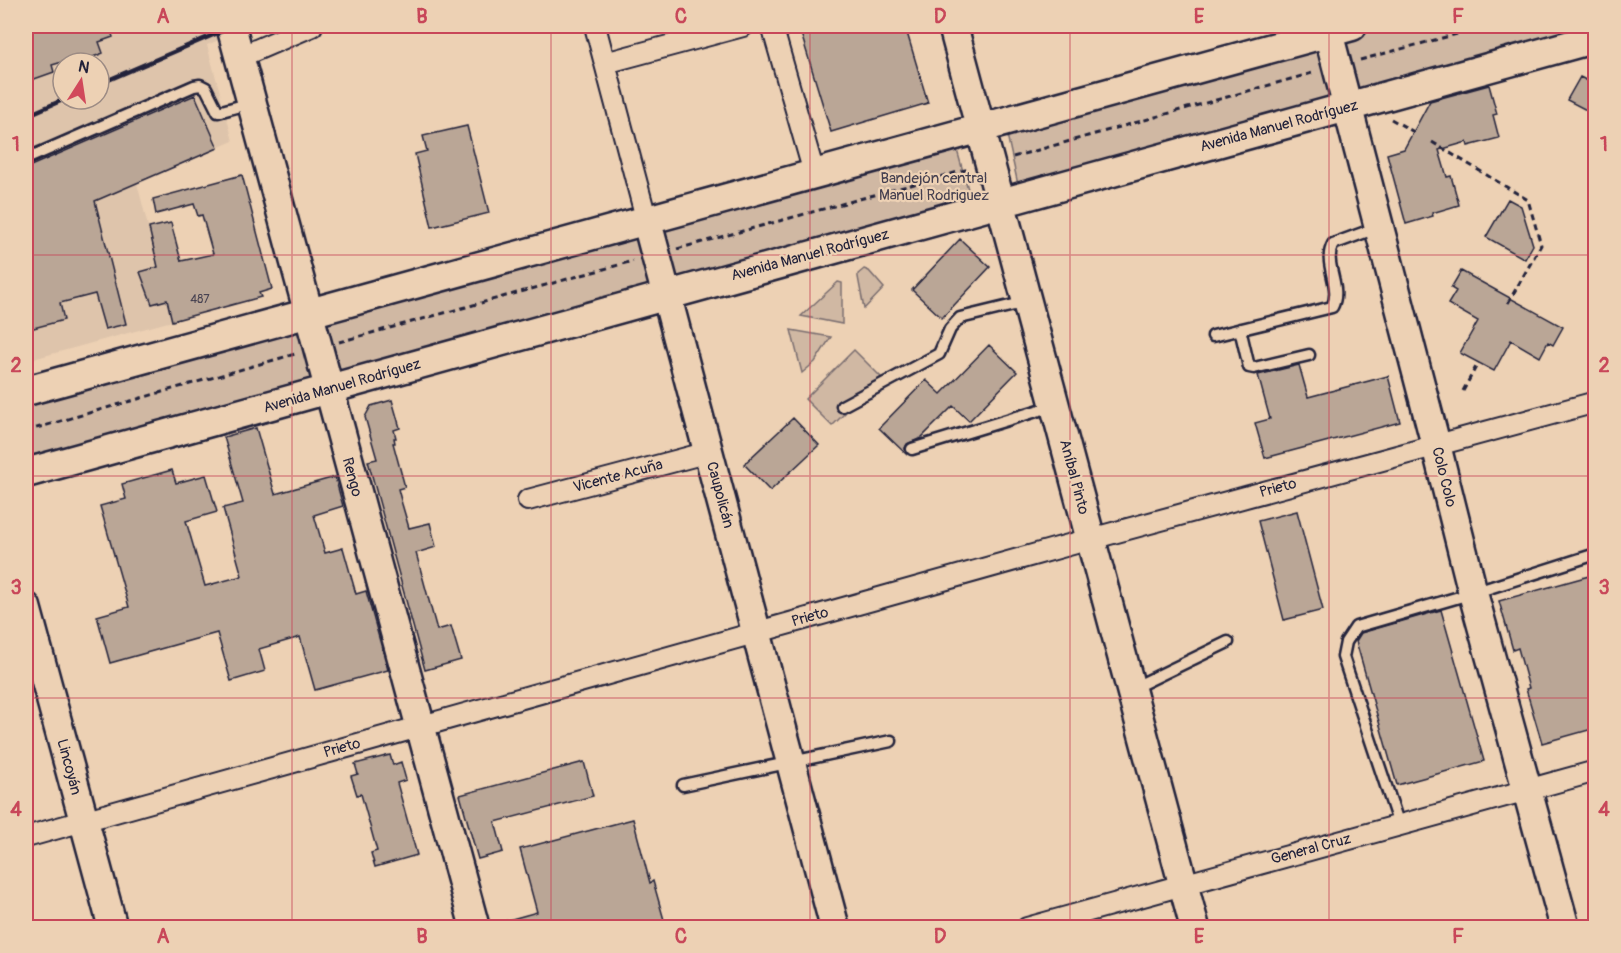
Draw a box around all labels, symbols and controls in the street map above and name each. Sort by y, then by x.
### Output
text: A [157,4,170,29]
text: B [416,4,428,29]
text: C [675,4,687,29]
text: D [934,4,947,29]
text: E [1194,4,1205,29]
text: F [1452,4,1464,29]
north arrow [51,51,111,111]
text: N [77,56,91,78]
street label: Avenida Manuel Rodríguez [1198,96,1360,156]
text: 1 [12,132,20,157]
text: 1 [1600,132,1608,157]
park label: Bandejón central Manuel Rodriguez [879,169,989,205]
street label: Avenida Manuel Rodríguez [729,225,891,285]
house number: 487 [190,292,210,307]
text: 2 [10,353,22,378]
text: 2 [1598,353,1610,378]
street label: Avenida Manuel Rodríguez [261,354,423,418]
street label: Aníbal Pinto [1055,437,1093,517]
street label: Colo Colo [1427,445,1461,509]
street label: Rengo [338,455,366,499]
street label: Vicente Acuña [571,455,665,497]
street label: Caupolicán [702,460,738,530]
street label: Prieto [1257,474,1299,502]
text: 3 [10,575,22,600]
text: 3 [1598,575,1610,600]
street label: Prieto [789,603,831,631]
street label: Prieto [321,734,363,762]
street label: Lincoyán [52,737,86,797]
text: 4 [10,797,22,822]
text: 4 [1598,797,1610,822]
street label: General Cruz [1269,829,1353,869]
text: A [157,924,170,949]
text: B [416,924,428,949]
text: C [675,924,687,949]
text: D [934,924,947,949]
text: E [1194,924,1205,949]
text: F [1452,924,1464,949]

